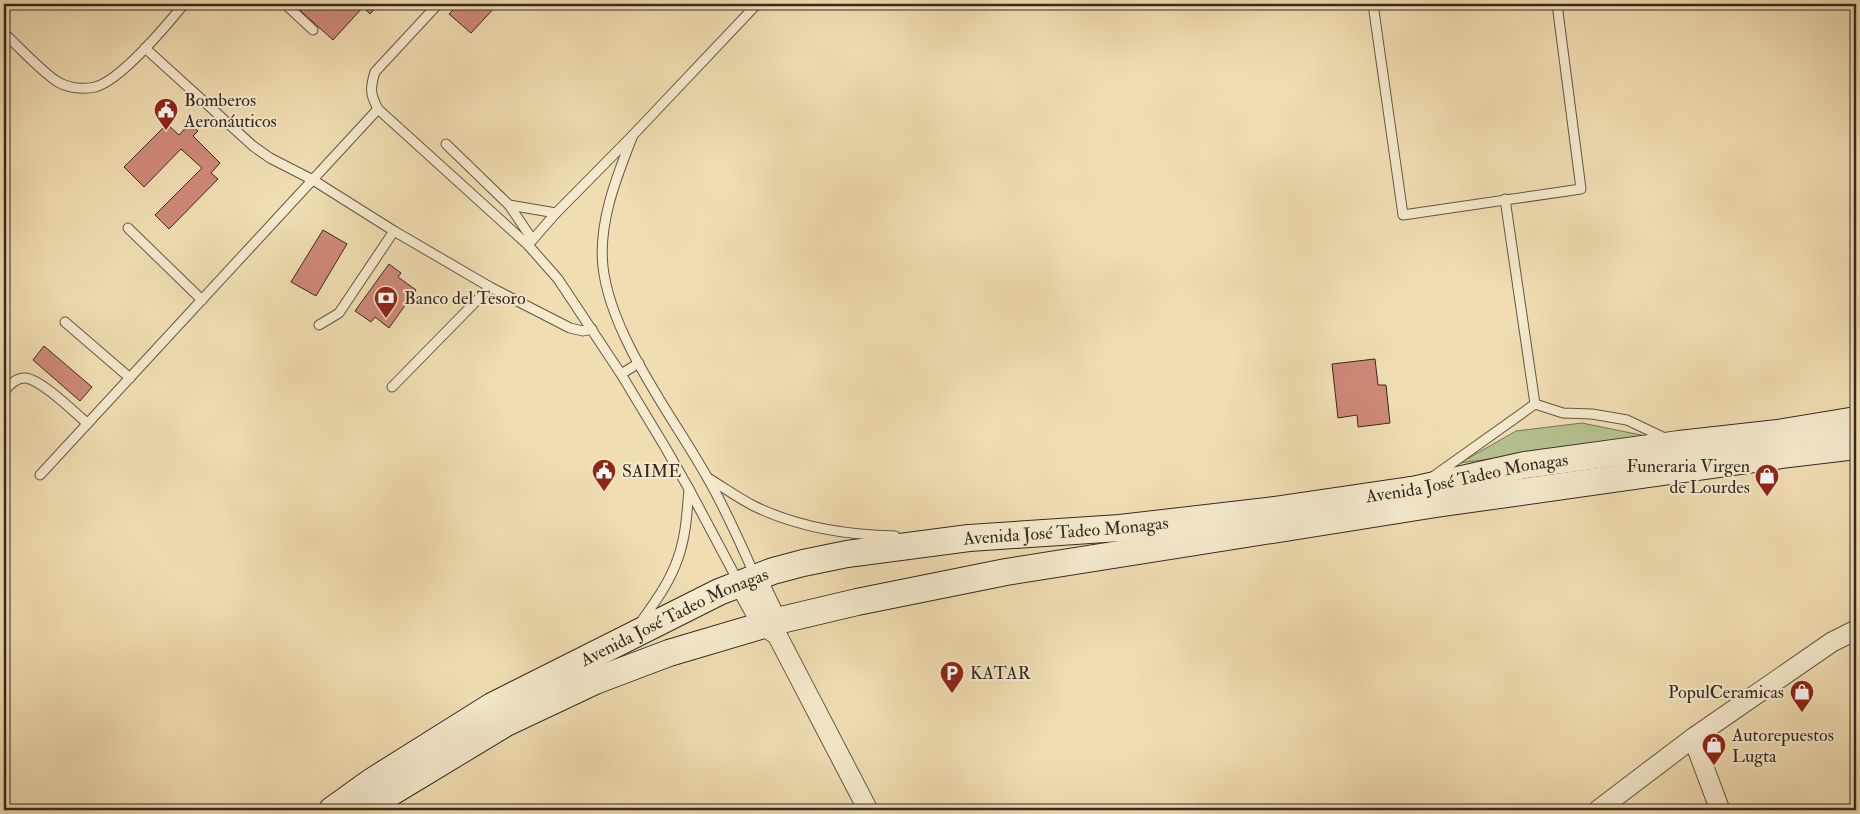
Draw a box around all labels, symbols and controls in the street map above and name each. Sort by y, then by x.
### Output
place label: Bomberos Aeronáuticos [183,89,277,133]
public building icon: Bomberos Aeronáuticos [153,97,179,131]
bank icon: Banco del Tesoro [373,285,399,319]
place label: Banco del Tesoro [404,287,526,310]
street label: Avenida José Tadeo Monagas [1363,448,1570,509]
place label: Funeraria Virgen de Lourdes [1626,455,1750,499]
public building icon: SAIME [591,458,617,492]
place label: SAIME [622,460,681,483]
shop icon: Funeraria Virgen de Lourdes [1754,463,1780,497]
street label: Avenida José Tadeo Monagas [961,511,1170,551]
street label: Avenida José Tadeo Monagas [576,563,772,672]
parking icon: KATAR [939,660,965,694]
place label: KATAR [970,662,1032,685]
shop icon: PopulCeramicas [1789,679,1815,713]
place label: PopulCeramicas [1668,681,1784,704]
place label: Autorepuestos Lugta [1731,724,1834,768]
shop icon: Autorepuestos Lugta [1701,732,1727,766]

